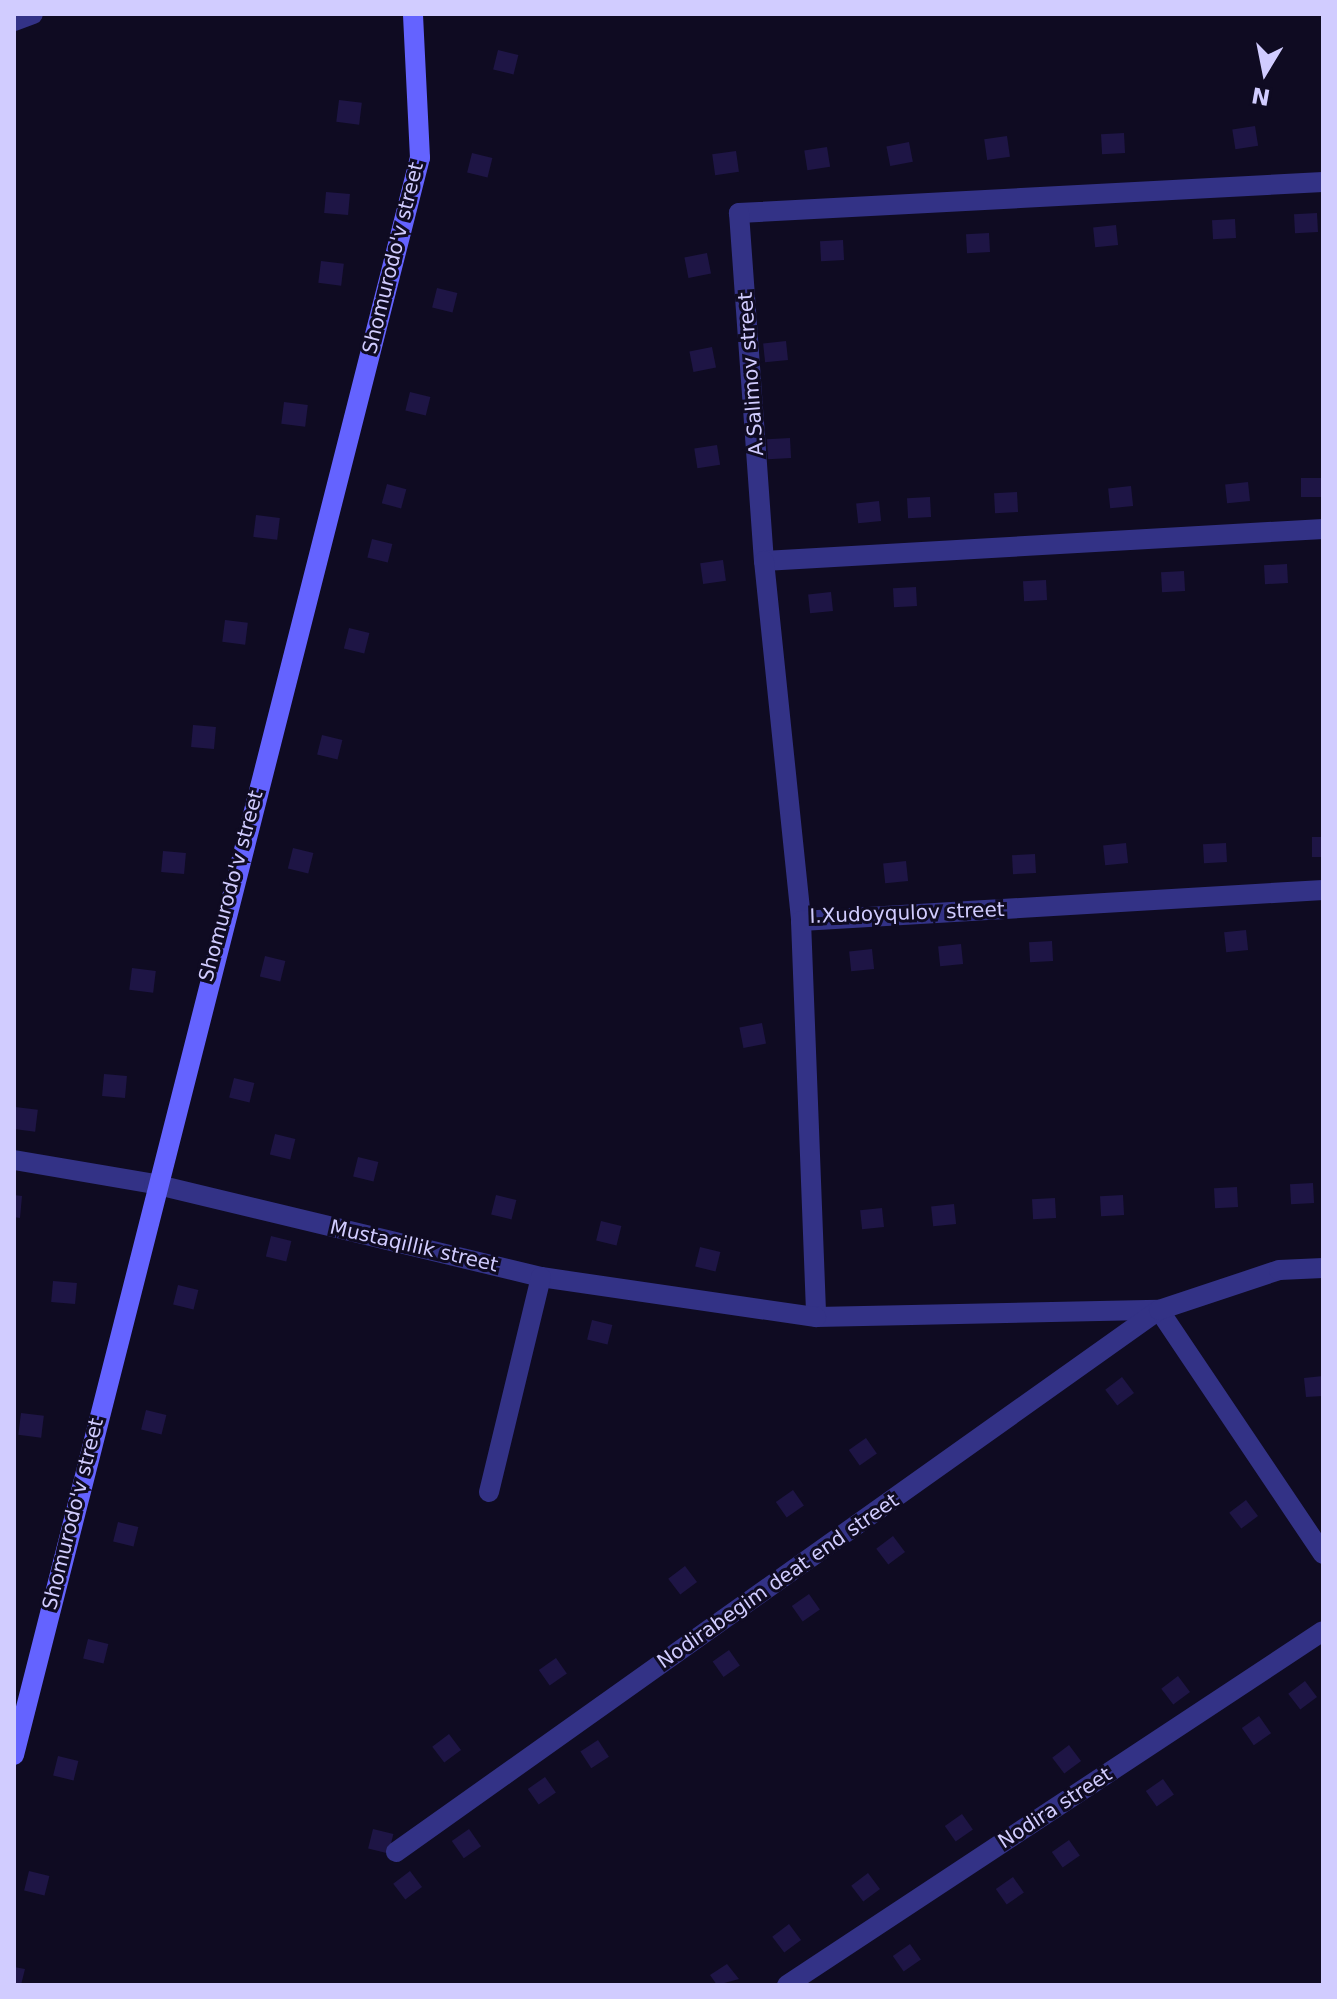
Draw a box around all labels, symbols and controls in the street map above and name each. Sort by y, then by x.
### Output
north arrow [1225,32,1305,112]
text: N [1250,82,1272,110]
street label: Shomurodo'v street [358,160,428,356]
street label: A.Salimov street [733,291,769,457]
street label: Shomurodo'v street [194,788,268,984]
street label: I.Хudoyqulov street [809,898,1005,928]
street label: Mustaqillik street [328,1215,500,1277]
street label: Shomurodo'v street [38,1416,108,1612]
street label: Nodirabegim deat end street [653,1488,903,1674]
street label: Nodira street [994,1762,1116,1854]

